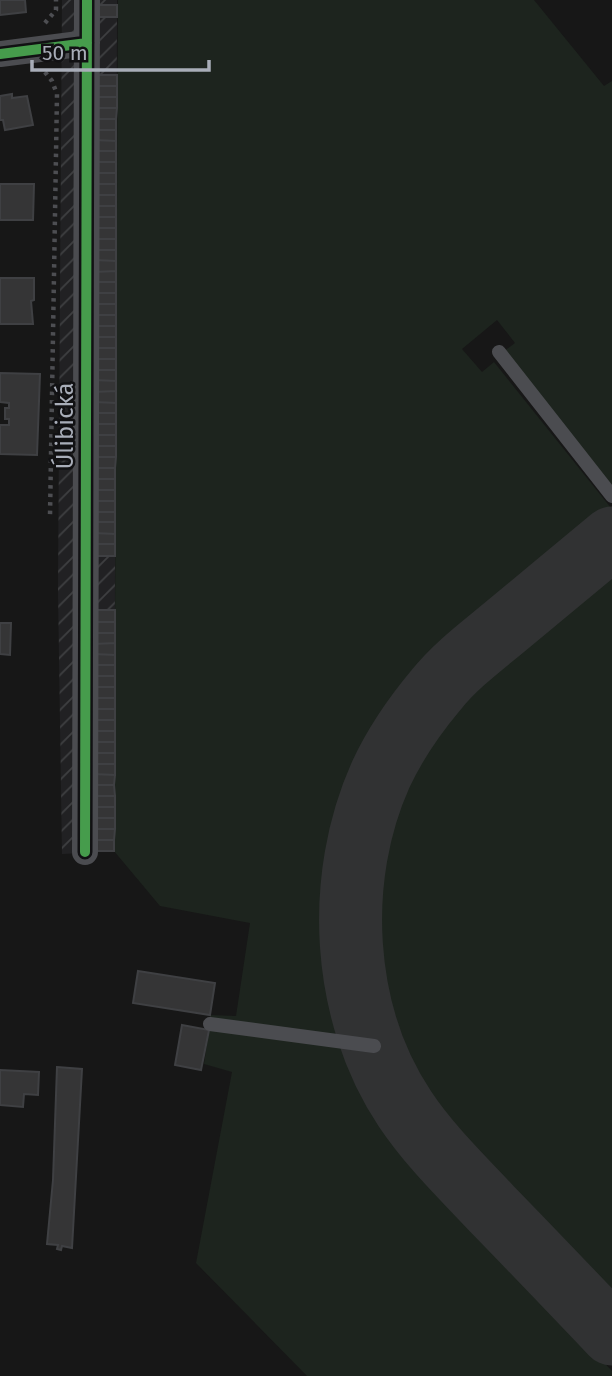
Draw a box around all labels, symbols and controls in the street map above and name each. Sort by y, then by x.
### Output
scale bar [32,28,208,72]
text: 50 m [42,40,88,66]
street label: Úlibická [50,382,79,470]

